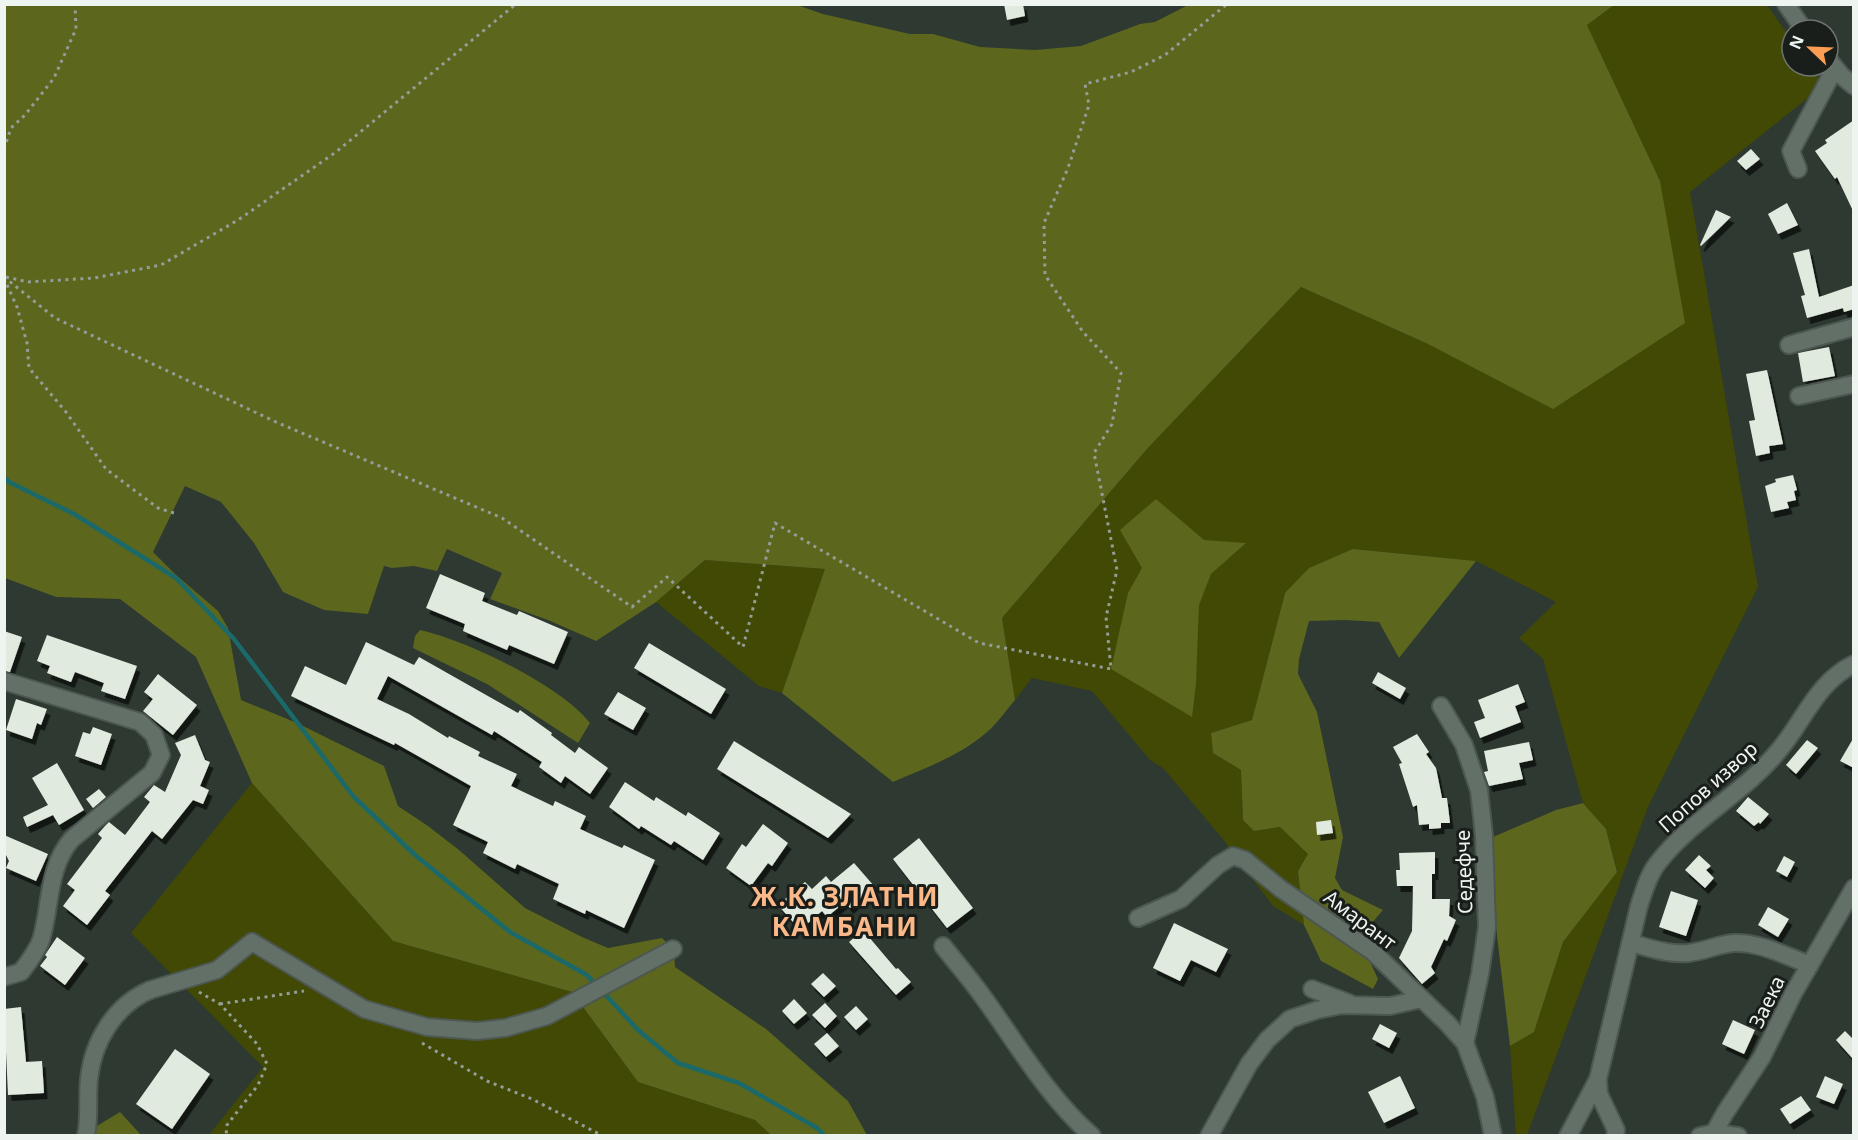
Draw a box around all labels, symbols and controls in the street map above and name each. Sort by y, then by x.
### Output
north arrow [1780,18,1840,78]
text: N [1784,32,1809,52]
street label: Попов извор [1652,735,1763,838]
street label: Седефче [1449,830,1478,915]
district label: Ж.К. ЗЛАТНИ КАМБАНИ [751,878,939,944]
street label: Амарант [1319,884,1402,956]
street label: Заека [1742,971,1791,1032]

